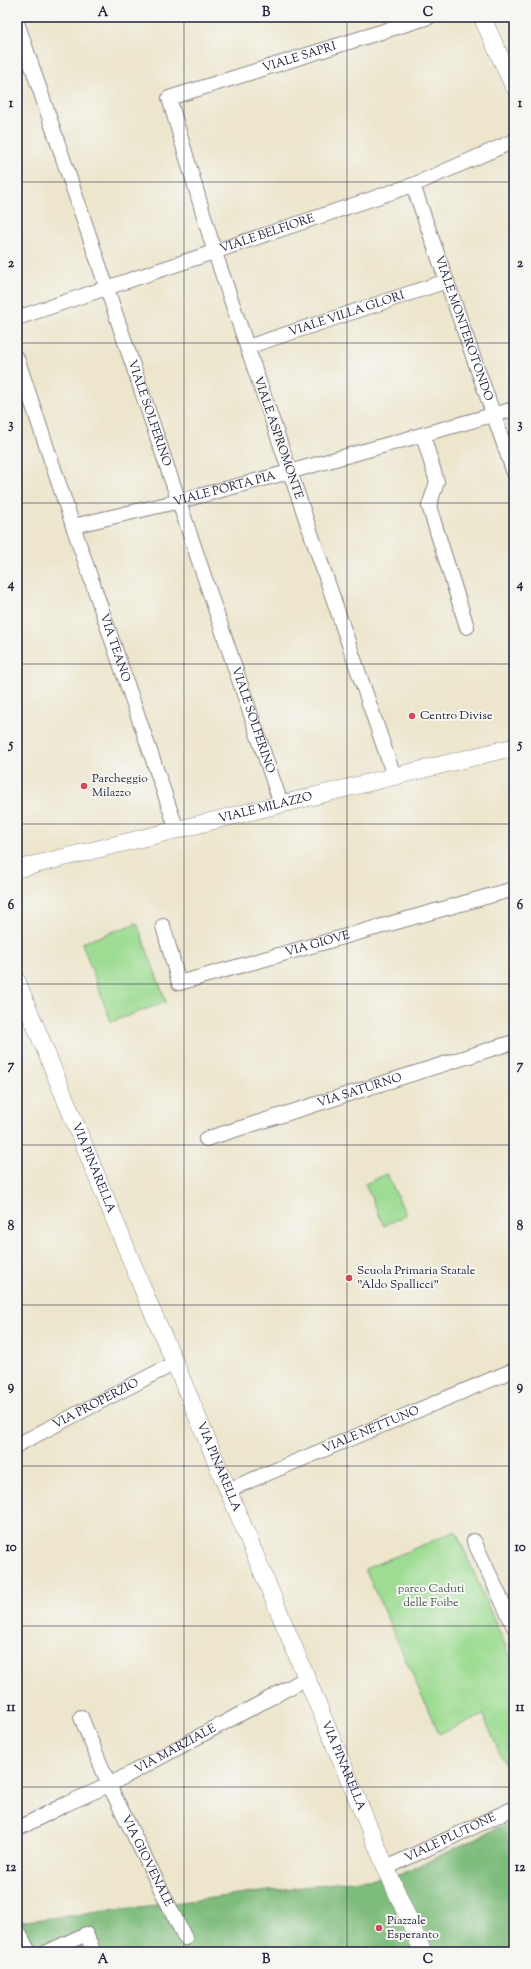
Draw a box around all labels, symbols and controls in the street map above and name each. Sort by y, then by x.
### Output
text: A [98,4,109,22]
text: B [262,4,271,22]
text: C [423,4,433,22]
street label: VIALE SAPRI [260,37,339,77]
text: 1 [9,95,14,113]
text: 1 [518,95,523,113]
street label: VIALE BELFIORE [217,209,318,258]
street label: VIALE MONTEROTONDO [429,253,497,404]
text: 2 [8,255,15,273]
text: 2 [517,255,524,273]
street label: VIALE VILLA GLORI [287,287,407,342]
street label: VIALE SOLFERINO [123,358,175,469]
street label: VIALE ASPROMONTE [249,374,308,502]
text: 3 [8,416,14,434]
text: 3 [517,416,523,434]
street label: VIALE PORTA PIA [172,467,278,511]
text: 4 [7,576,15,594]
text: 4 [516,576,524,594]
street label: VIA TEANO [95,611,135,685]
street label: VIALE SOLFERINO [226,665,279,776]
place label: Centro Divise [420,707,493,725]
marker: Centro Divise [407,711,417,721]
text: 5 [8,736,14,754]
text: 5 [517,736,523,754]
place label: Parcheggio Milazzo [92,770,148,802]
marker: Parcheggio Milazzo [79,781,89,791]
street label: VIALE MILAZZO [217,788,314,828]
text: 6 [8,897,15,915]
text: 6 [517,897,524,915]
street label: VIA GIOVE [283,926,353,962]
text: 7 [8,1057,15,1075]
text: 7 [517,1057,524,1075]
street label: VIA SATURNO [315,1069,404,1112]
street label: VIA PINARELLA [67,1120,120,1216]
text: 8 [8,1218,15,1236]
text: 8 [517,1218,524,1236]
place label: Scuola Primaria Statale "Aldo Spallicci" [357,1262,476,1294]
marker: Scuola Primaria Statale "Aldo Spallicci" [344,1273,354,1283]
street label: VIA PROPERZIO [50,1374,142,1434]
text: 9 [8,1378,15,1396]
text: 9 [517,1378,524,1396]
street label: VIALE NETTUNO [320,1402,422,1458]
street label: VIA PINARELLA [192,1419,245,1515]
text: 10 [5,1539,17,1557]
text: 10 [514,1539,526,1557]
park label: parco Caduti delle Foibe [397,1580,465,1612]
text: 11 [7,1699,16,1717]
text: 11 [516,1699,525,1717]
street label: VIA PINARELLA [317,1718,370,1814]
street label: VIA MARZIALE [131,1719,220,1779]
street label: VIALE PLUTONE [402,1808,500,1867]
street label: VIA GIOVENALE [116,1812,178,1911]
text: 12 [6,1859,17,1877]
text: 12 [515,1859,526,1877]
place label: Piazzale Esperanto [387,1912,439,1944]
marker: Piazzale Esperanto [374,1923,384,1933]
text: A [98,1951,109,1969]
text: B [262,1951,271,1969]
text: C [423,1951,433,1969]

